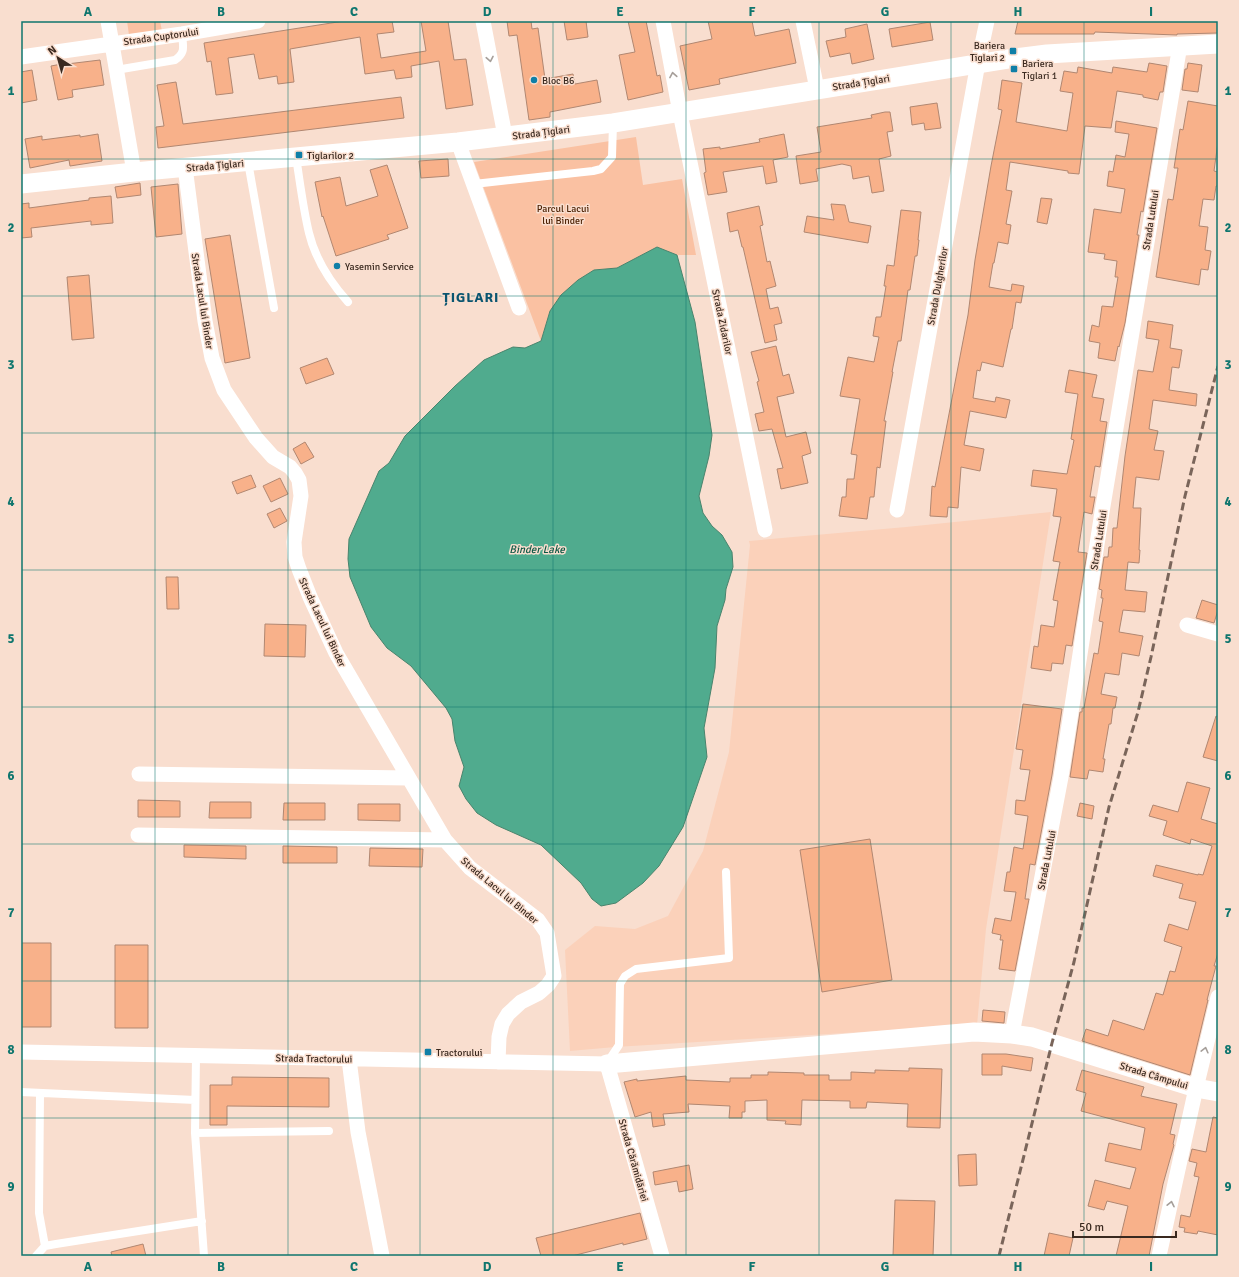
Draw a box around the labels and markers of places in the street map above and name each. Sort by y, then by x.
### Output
place label: Bariera Tiglari 2 [970,40,1005,64]
marker: Bariera Tiglari 2 [1008,46,1018,56]
place label: Bariera Tiglari 1 [1022,58,1057,82]
marker: Bariera Tiglari 1 [1009,64,1019,74]
marker: Bloc B6 [529,75,539,85]
place label: Bloc B6 [542,75,574,87]
marker: Tiglarilor 2 [294,150,304,160]
place label: Tiglarilor 2 [307,150,354,162]
marker: Yasemin Service [332,261,342,271]
place label: Yasemin Service [345,261,414,273]
marker: Tractorului [423,1047,433,1057]
place label: Tractorului [436,1047,483,1059]

